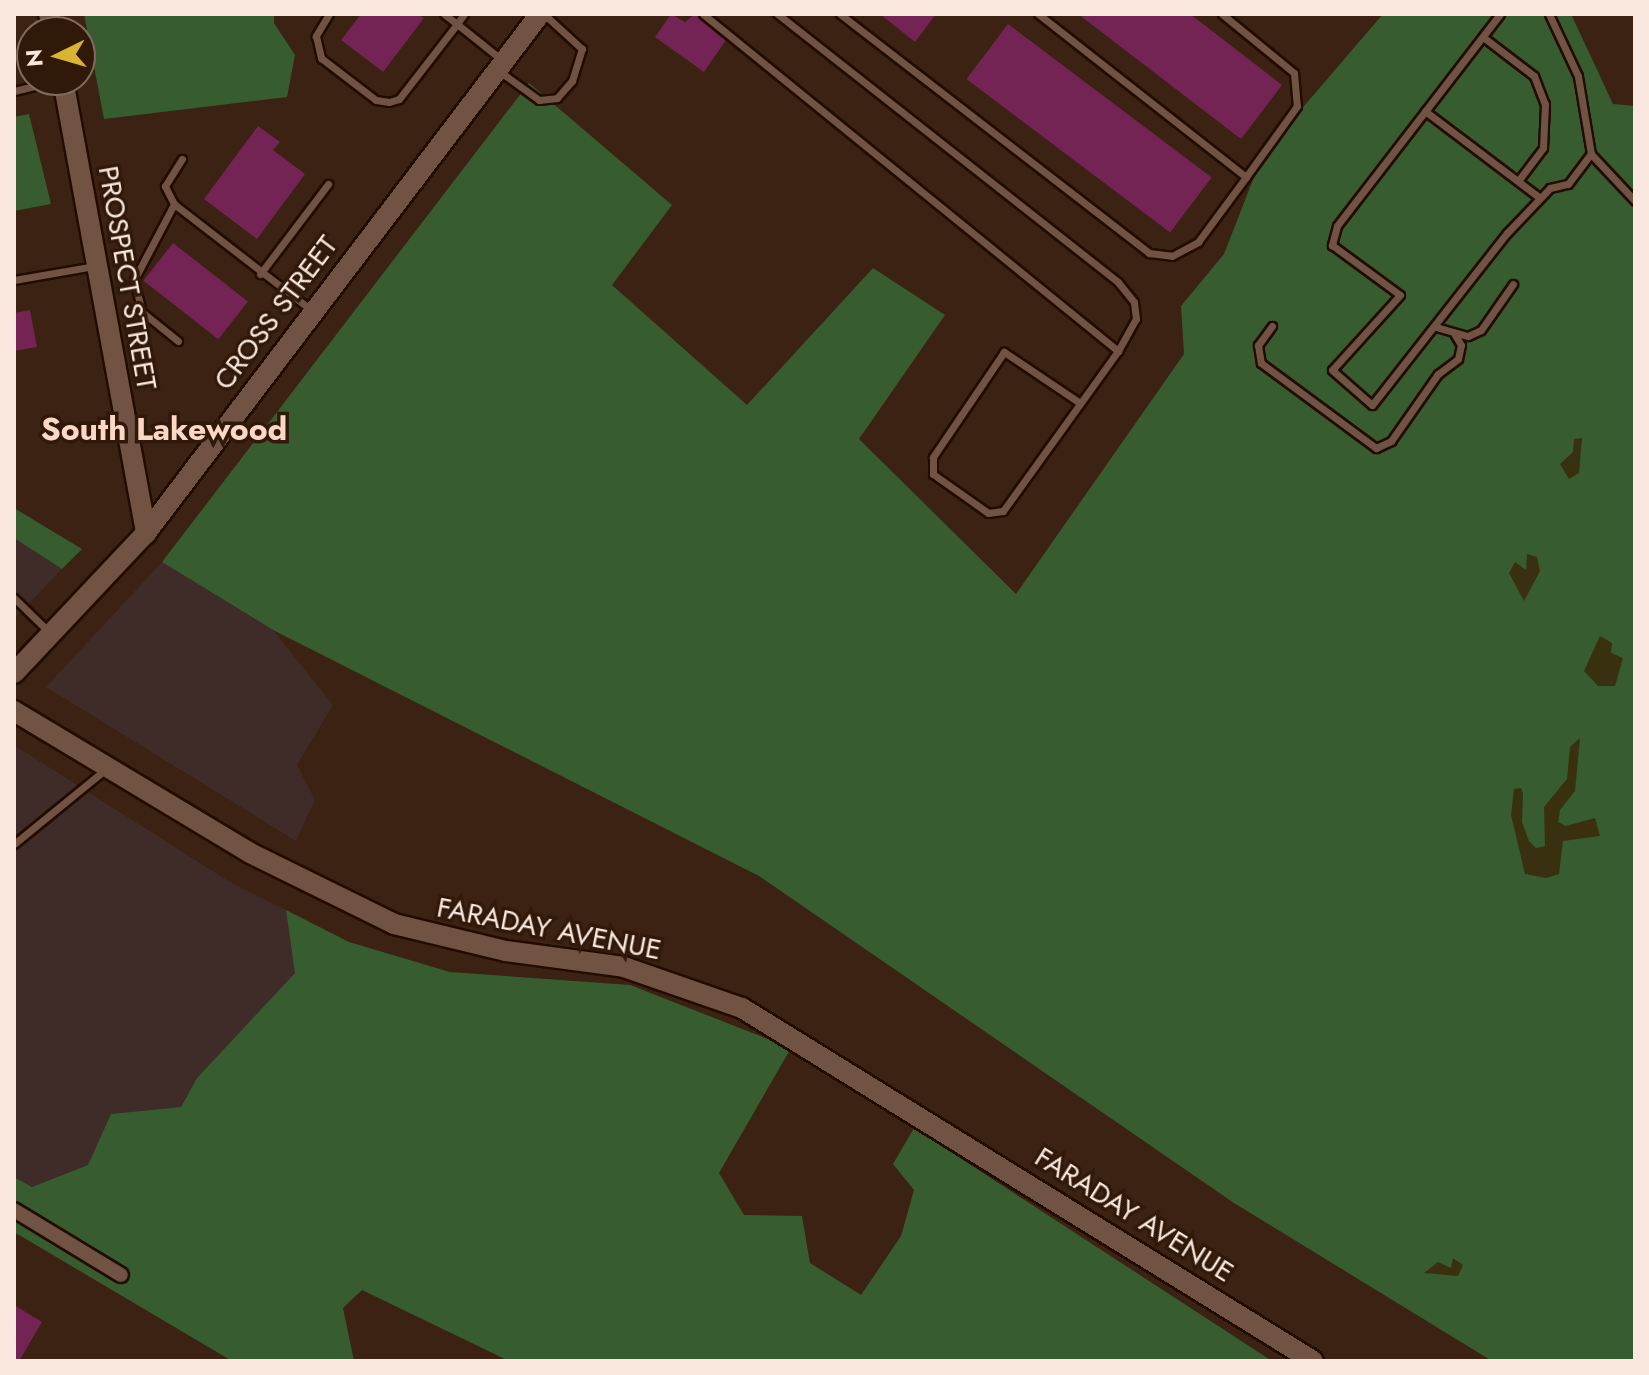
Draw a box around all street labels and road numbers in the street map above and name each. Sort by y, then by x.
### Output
street label: PROSPECT STREET [91,163,163,393]
street label: CROSS STREET [207,229,345,397]
street label: FARADAY AVENUE [434,891,664,967]
street label: FARADAY AVENUE [1029,1140,1239,1290]

